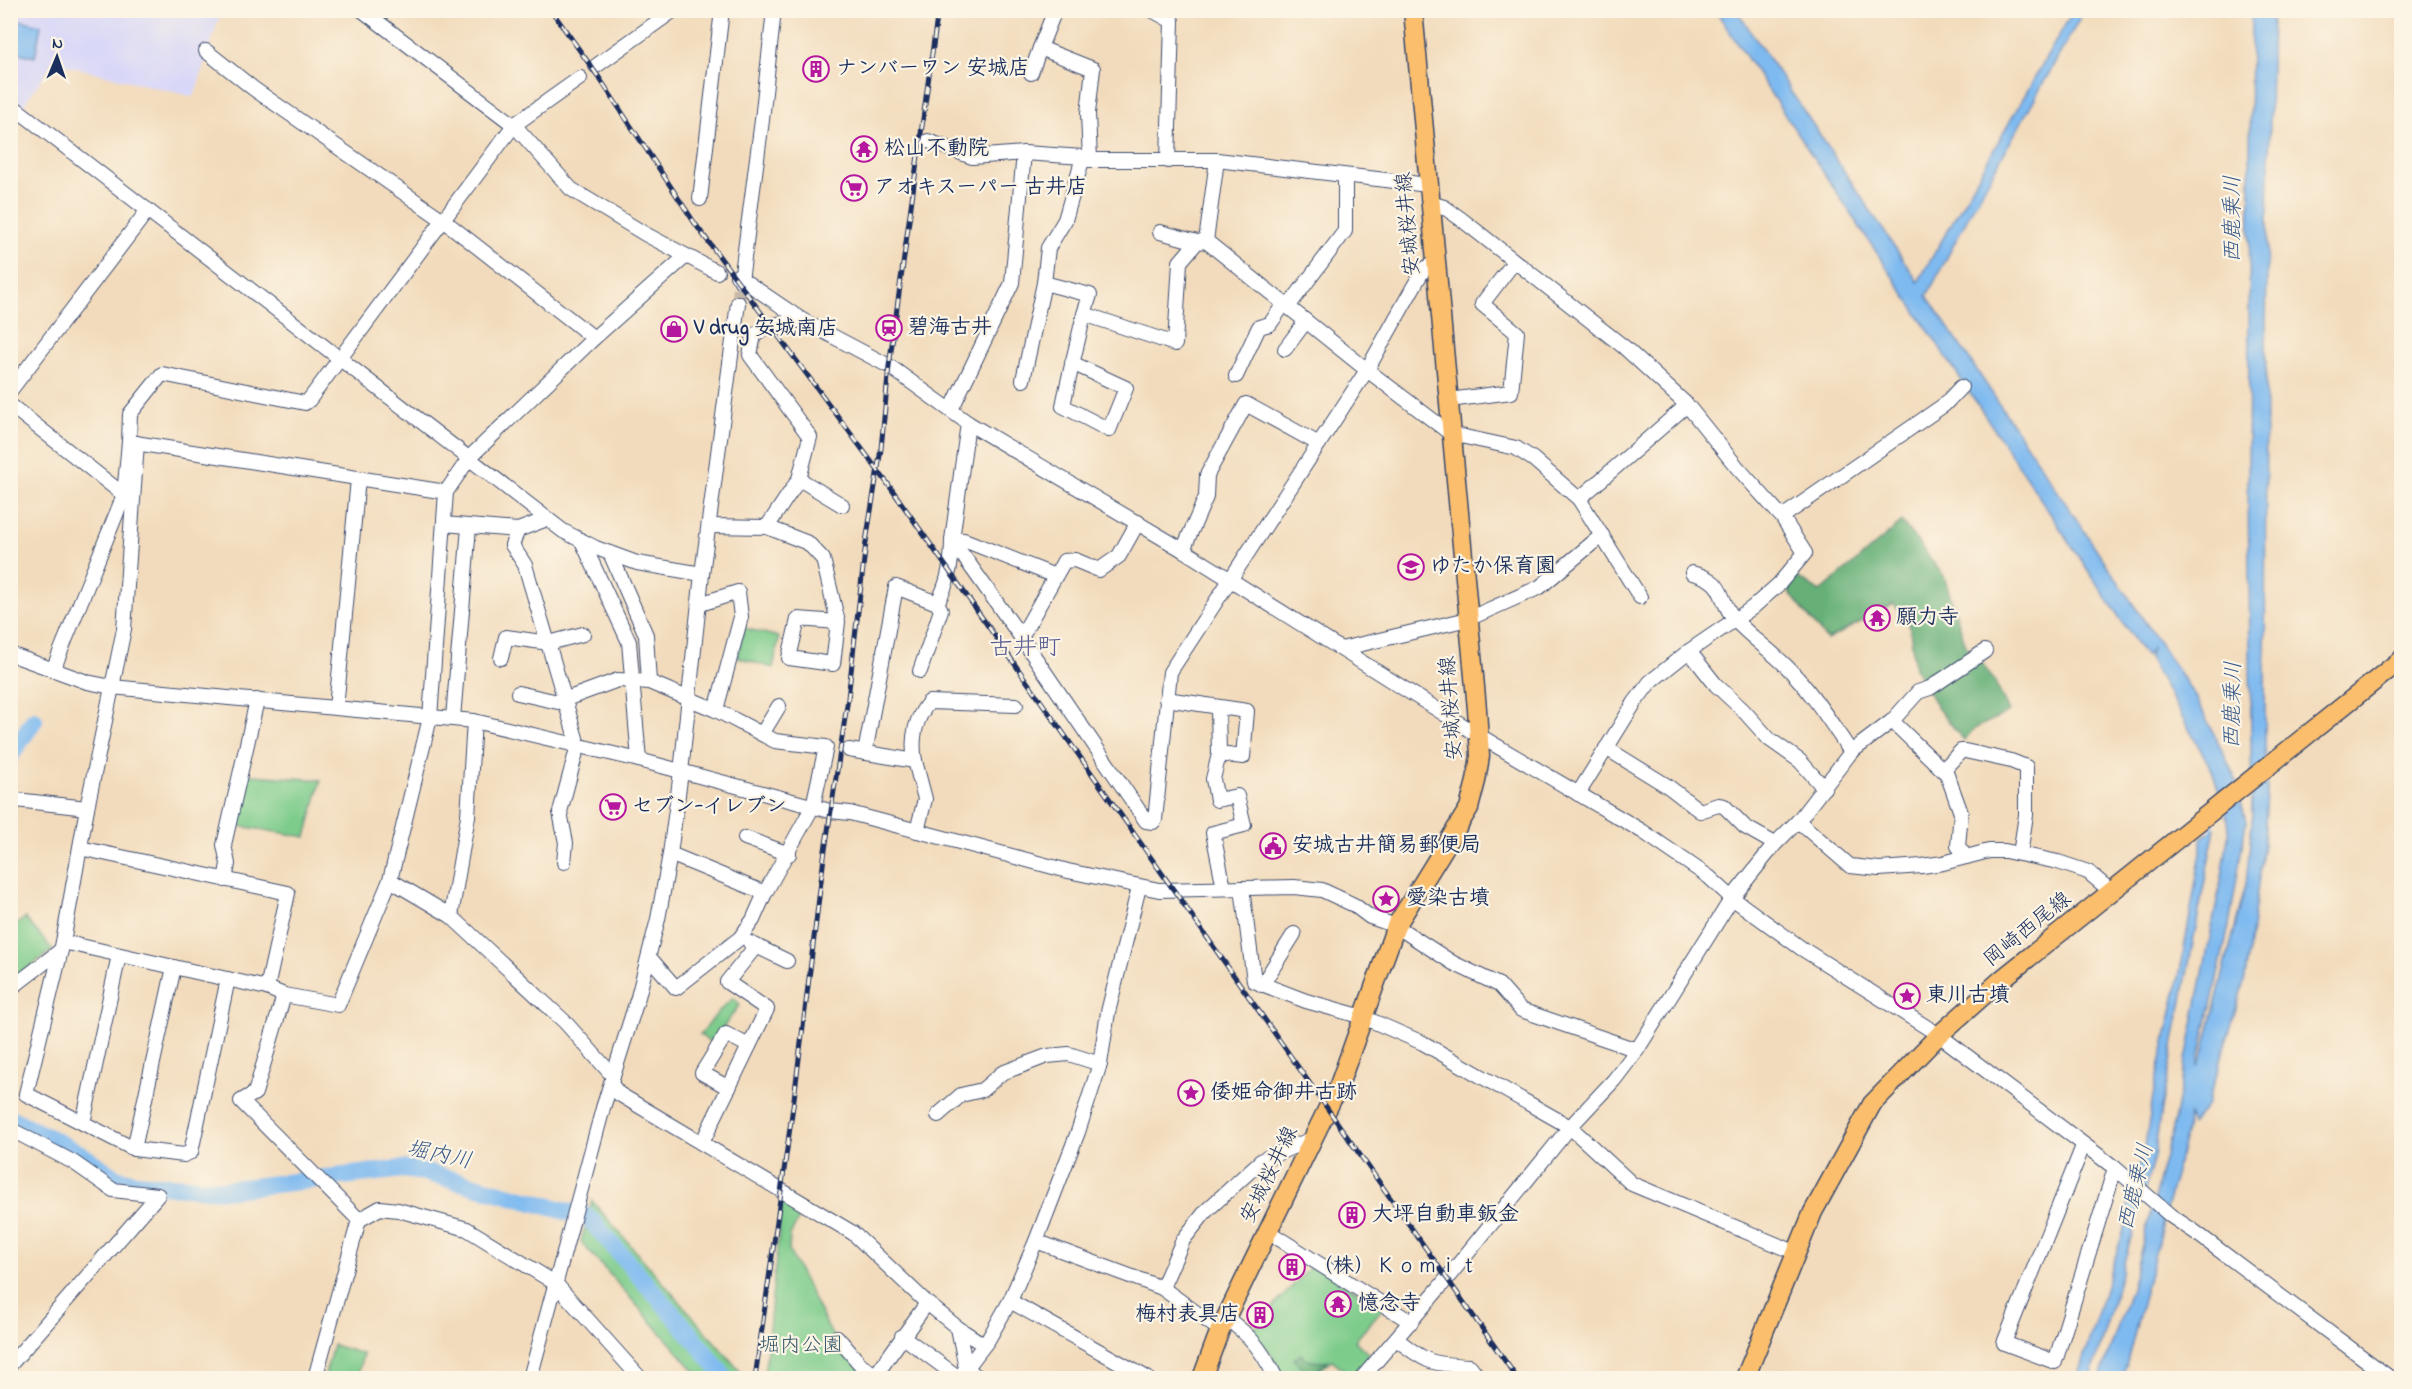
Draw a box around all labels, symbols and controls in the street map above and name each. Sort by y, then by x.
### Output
north arrow [27,27,87,87]
text: N [52,32,63,56]
building icon: ナンバーワン 安城店 [801,54,831,84]
place label: ナンバーワン 安城店 [836,54,1029,84]
temple icon: 松山不動院 [849,134,879,164]
place label: 松山不動院 [884,134,989,164]
street label: 安城桜井線 [1389,170,1429,278]
supermarket icon: アオキスーパー 古井店 [839,173,869,203]
place label: アオキスーパー 古井店 [874,173,1087,203]
water label: 西鹿乗川 [2218,175,2250,263]
station icon: 碧海古井 [874,313,904,343]
place label: 碧海古井 [908,313,992,343]
shop icon: V drug 安城南店 [659,314,689,344]
place label: V drug 安城南店 [693,314,838,346]
school or university icon: ゆたか保育園 [1396,552,1426,582]
place label: ゆたか保育園 [1430,552,1556,582]
temple icon: 願力寺 [1862,603,1892,633]
place label: 願力寺 [1896,603,1959,633]
district label: 古井町 [989,631,1061,666]
street label: 安城桜井線 [1433,655,1471,761]
water label: 西鹿乗川 [2217,661,2251,749]
supermarket icon: セブン-イレブン [598,792,628,822]
place label: セブン-イレブン [632,792,787,822]
public building icon: 安城古井簡易郵便局 [1258,831,1288,861]
place label: 安城古井簡易郵便局 [1292,831,1481,861]
place icon: 愛染古墳 [1371,884,1401,914]
place label: 愛染古墳 [1406,884,1490,914]
street label: 岡崎西尾線 [1978,885,2078,975]
place icon: 東川古墳 [1892,981,1922,1011]
place label: 東川古墳 [1926,981,2010,1011]
place icon: 倭姫命御井古跡 [1176,1078,1206,1108]
place label: 倭姫命御井古跡 [1210,1078,1357,1108]
street label: 安城桜井線 [1234,1121,1306,1229]
water label: 堀内川 [403,1133,475,1179]
water label: 西鹿乗川 [2111,1140,2163,1234]
building icon: 大坪自動車鈑金 [1337,1200,1367,1230]
place label: 大坪自動車鈑金 [1372,1200,1519,1230]
building icon: （株）Ｋｏｍｉｔ [1277,1252,1307,1282]
place label: （株）Ｋｏｍｉｔ [1312,1252,1480,1282]
temple icon: 憶念寺 [1323,1289,1353,1319]
place label: 憶念寺 [1358,1289,1421,1319]
place label: 梅村表具店 [1135,1300,1240,1330]
building icon: 梅村表具店 [1245,1300,1275,1330]
park label: 堀内公園 [759,1331,843,1361]

